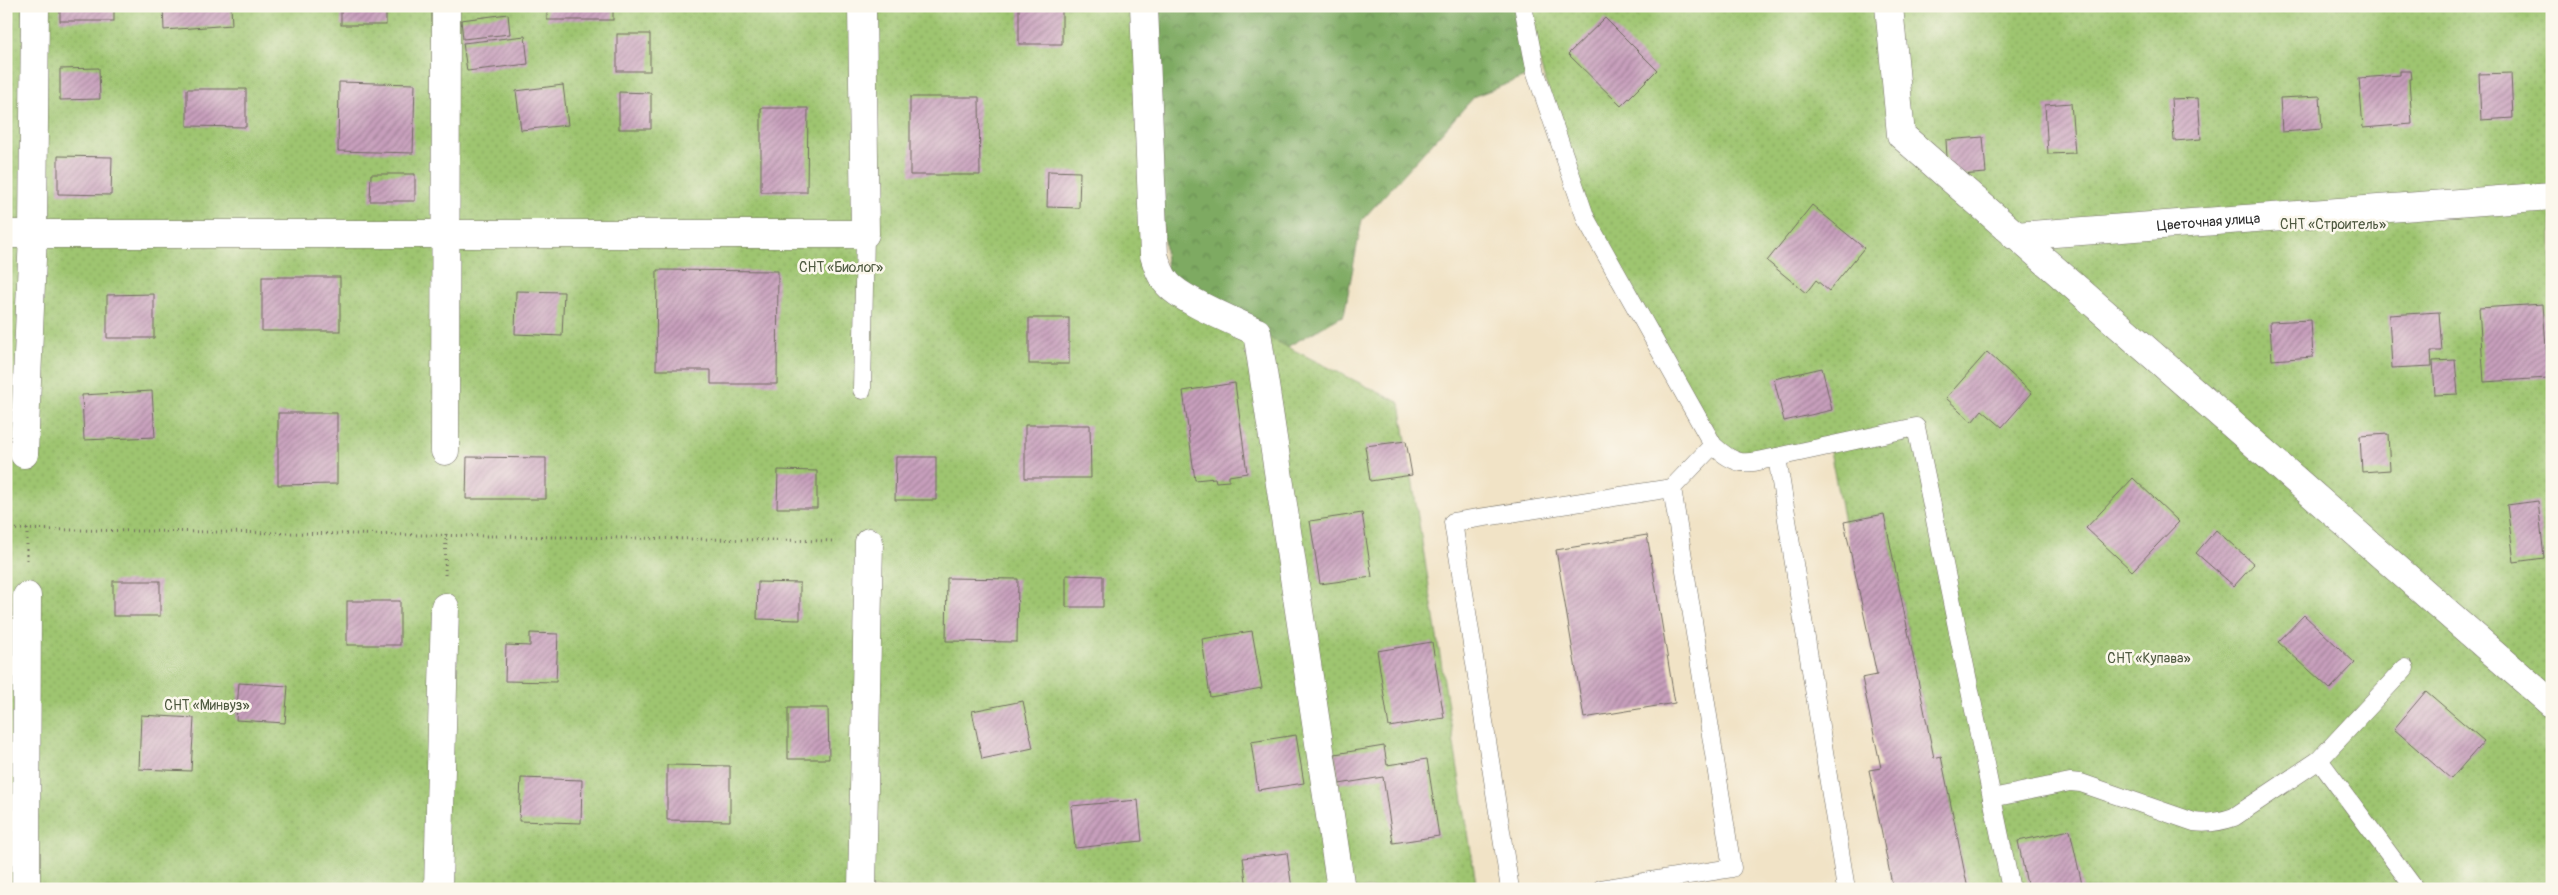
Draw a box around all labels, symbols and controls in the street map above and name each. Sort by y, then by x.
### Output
street label: Цветочная улица [2156,209,2261,234]
park label: СНТ «Строитель» [2280,216,2386,233]
park label: СНТ «Биолог» [799,259,883,276]
park label: СНТ «Купава» [2107,650,2191,667]
park label: СНТ «Минвуз» [164,697,250,714]

